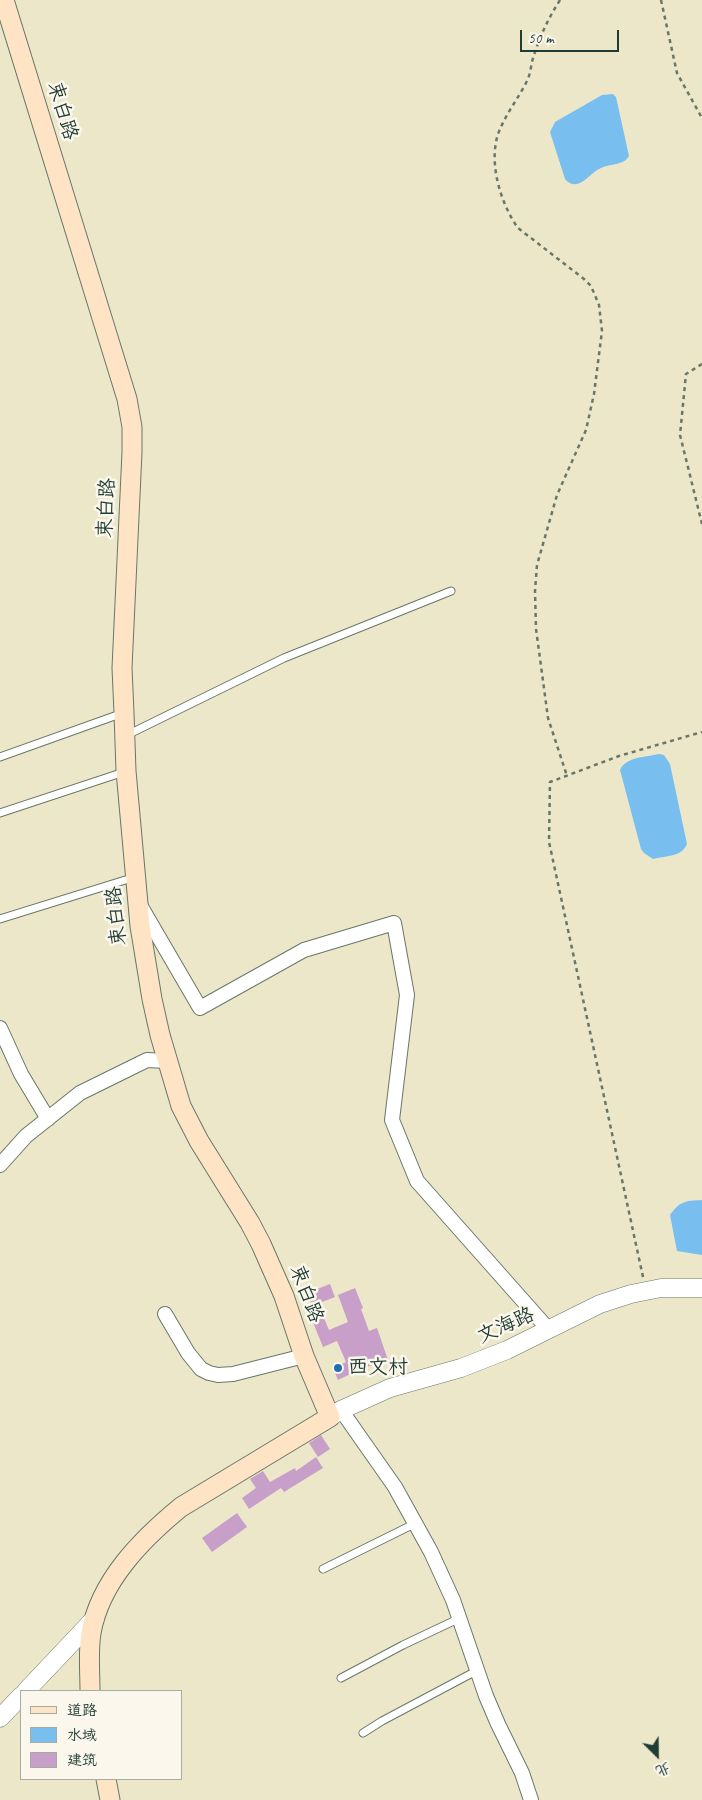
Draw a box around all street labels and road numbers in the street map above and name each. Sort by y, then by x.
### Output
street label: 束白路 [42,79,82,143]
street label: 束白路 [93,477,121,539]
street label: 束白路 [102,885,132,947]
street label: 束白路 [284,1262,328,1326]
street label: 文海路 [474,1303,538,1349]

